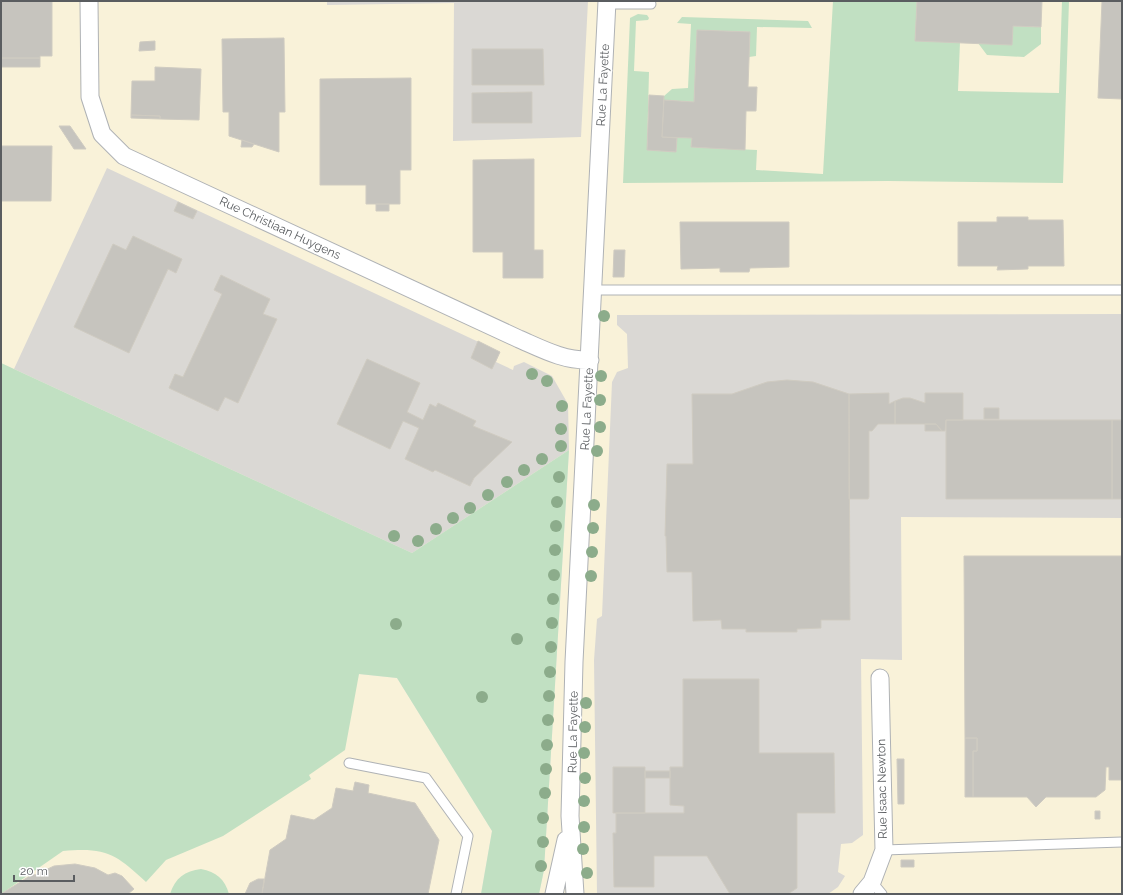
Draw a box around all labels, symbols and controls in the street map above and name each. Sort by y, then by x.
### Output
street label: Rue La Fayette [594,43,612,127]
street label: Rue Christiaan Huygens [217,194,343,262]
street label: Rue La Fayette [578,367,596,451]
street label: Rue La Fayette [565,691,581,773]
street label: Rue Isaac Newton [874,739,890,839]
scale bar [14,857,74,883]
text: 20 m [20,864,48,878]

